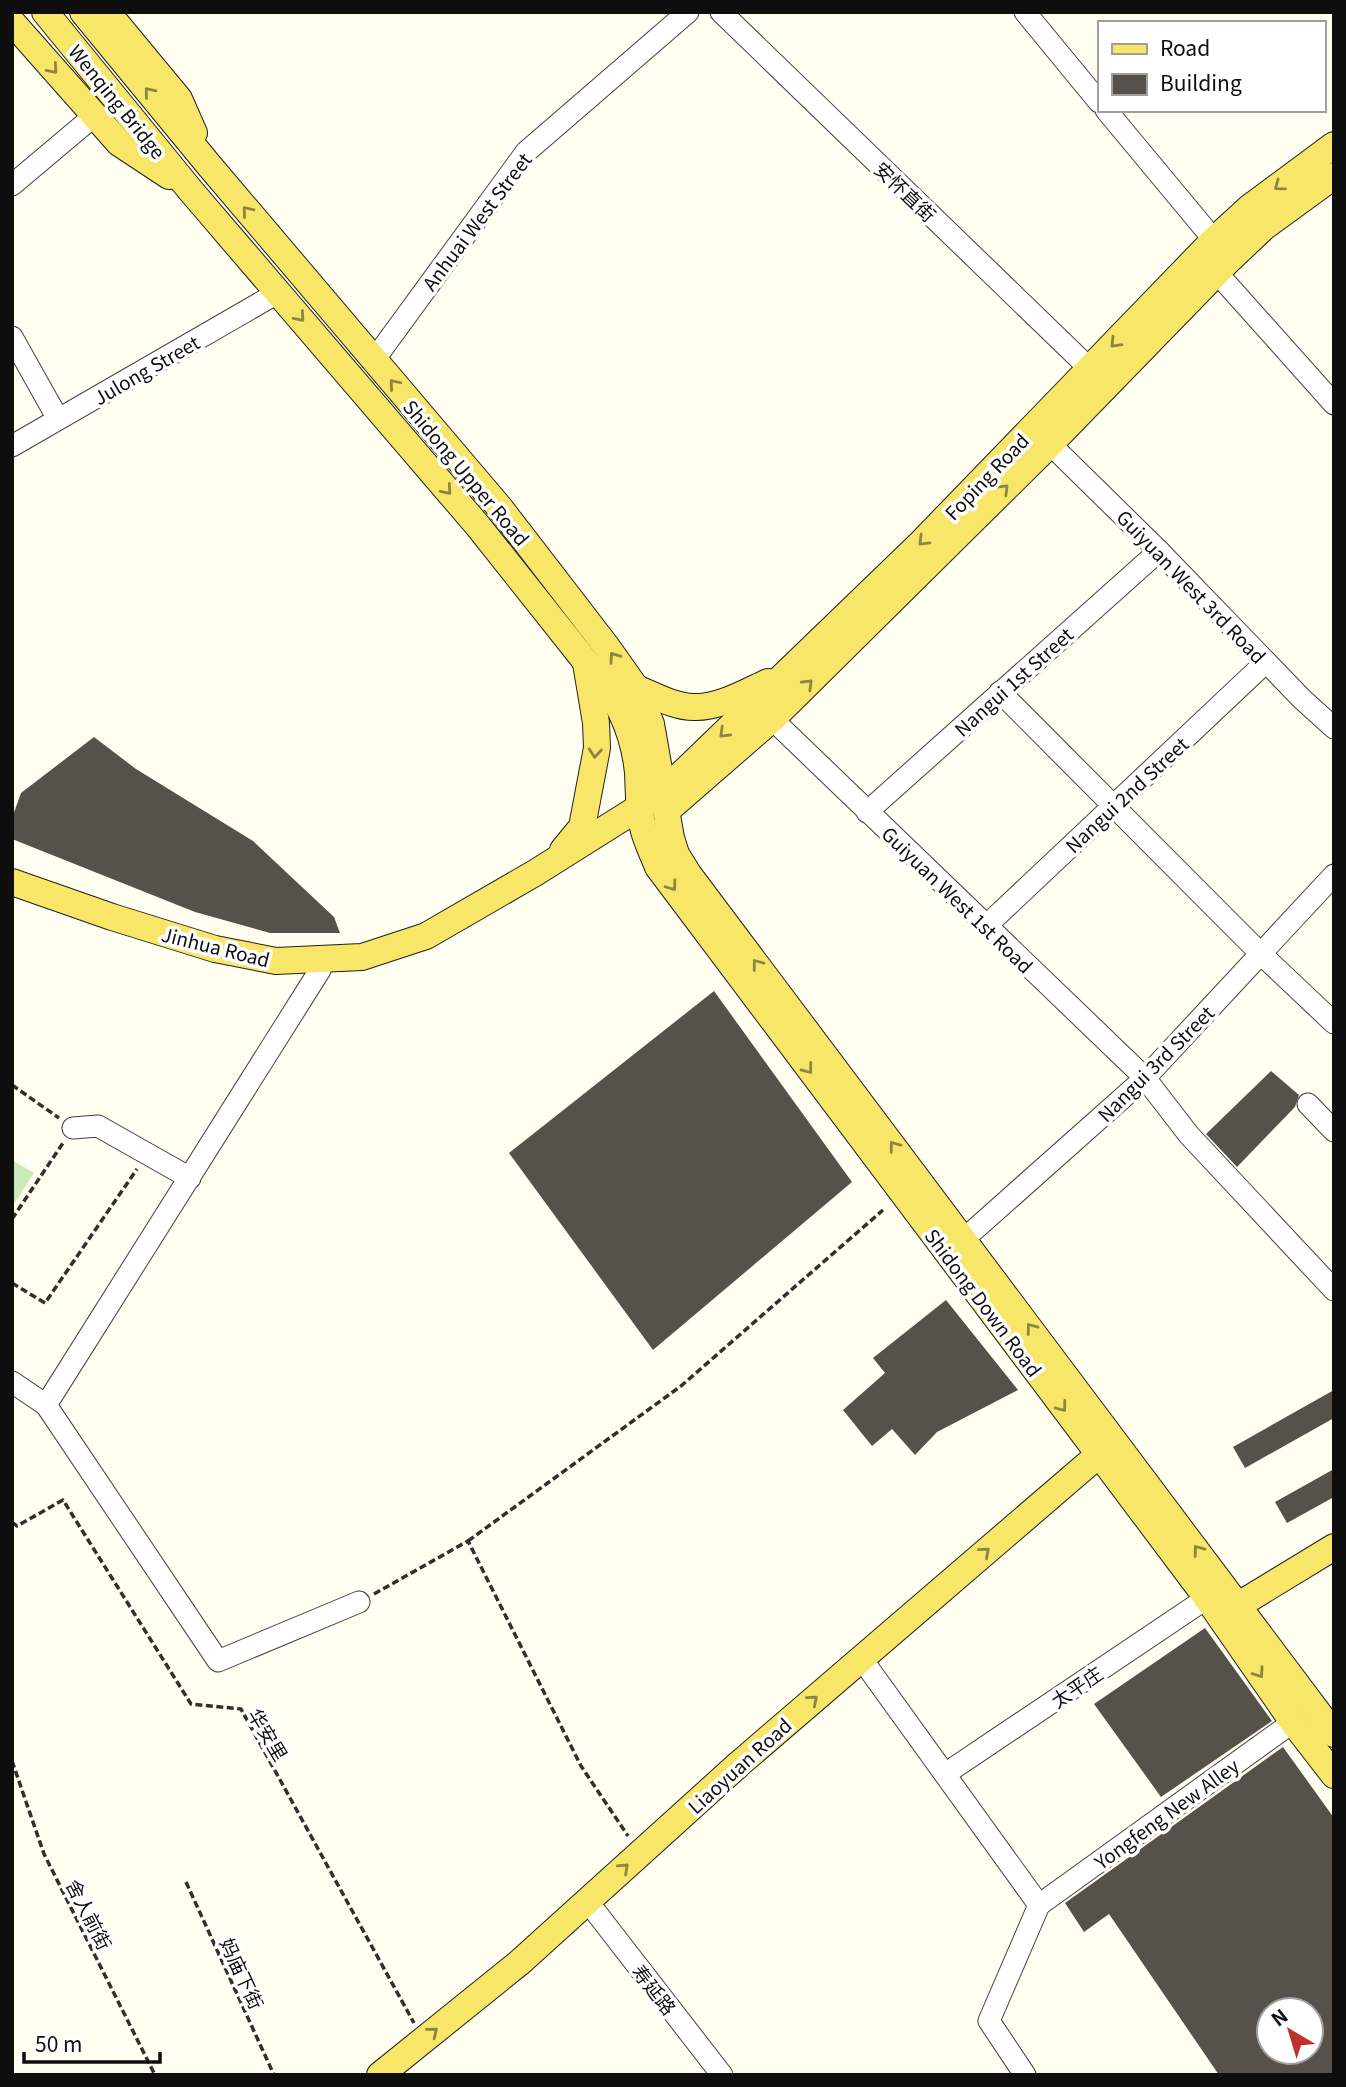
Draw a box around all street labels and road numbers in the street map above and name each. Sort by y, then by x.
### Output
street label: Wenqing Bridge [63,38,173,164]
street label: Anhuai West Street [415,146,537,296]
street label: 安怀直街 [869,155,943,227]
street label: Julong Street [88,328,204,410]
street label: Shidong Upper Road [398,393,536,551]
street label: Foping Road [938,427,1034,525]
street label: Guiyuan West 3rd Road [1111,503,1273,669]
street label: Nangui 1st Street [948,620,1078,742]
street label: Nangui 2nd Street [1059,730,1193,858]
street label: Guiyuan West 1st Road [876,820,1040,978]
street label: Jinhua Road [159,920,273,972]
street label: Nangui 3rd Street [1091,999,1219,1127]
street label: Shidong Down Road [919,1222,1049,1382]
street label: 太平庄 [1045,1659,1107,1713]
street label: 华安里 [243,1703,295,1765]
street label: Liaoyuan Road [681,1711,797,1819]
street label: Yongfeng New Alley [1087,1751,1244,1875]
street label: 舍人前街 [61,1874,119,1954]
street label: 妈庙下街 [215,1933,271,2013]
street label: 寿延路 [627,1958,683,2020]

